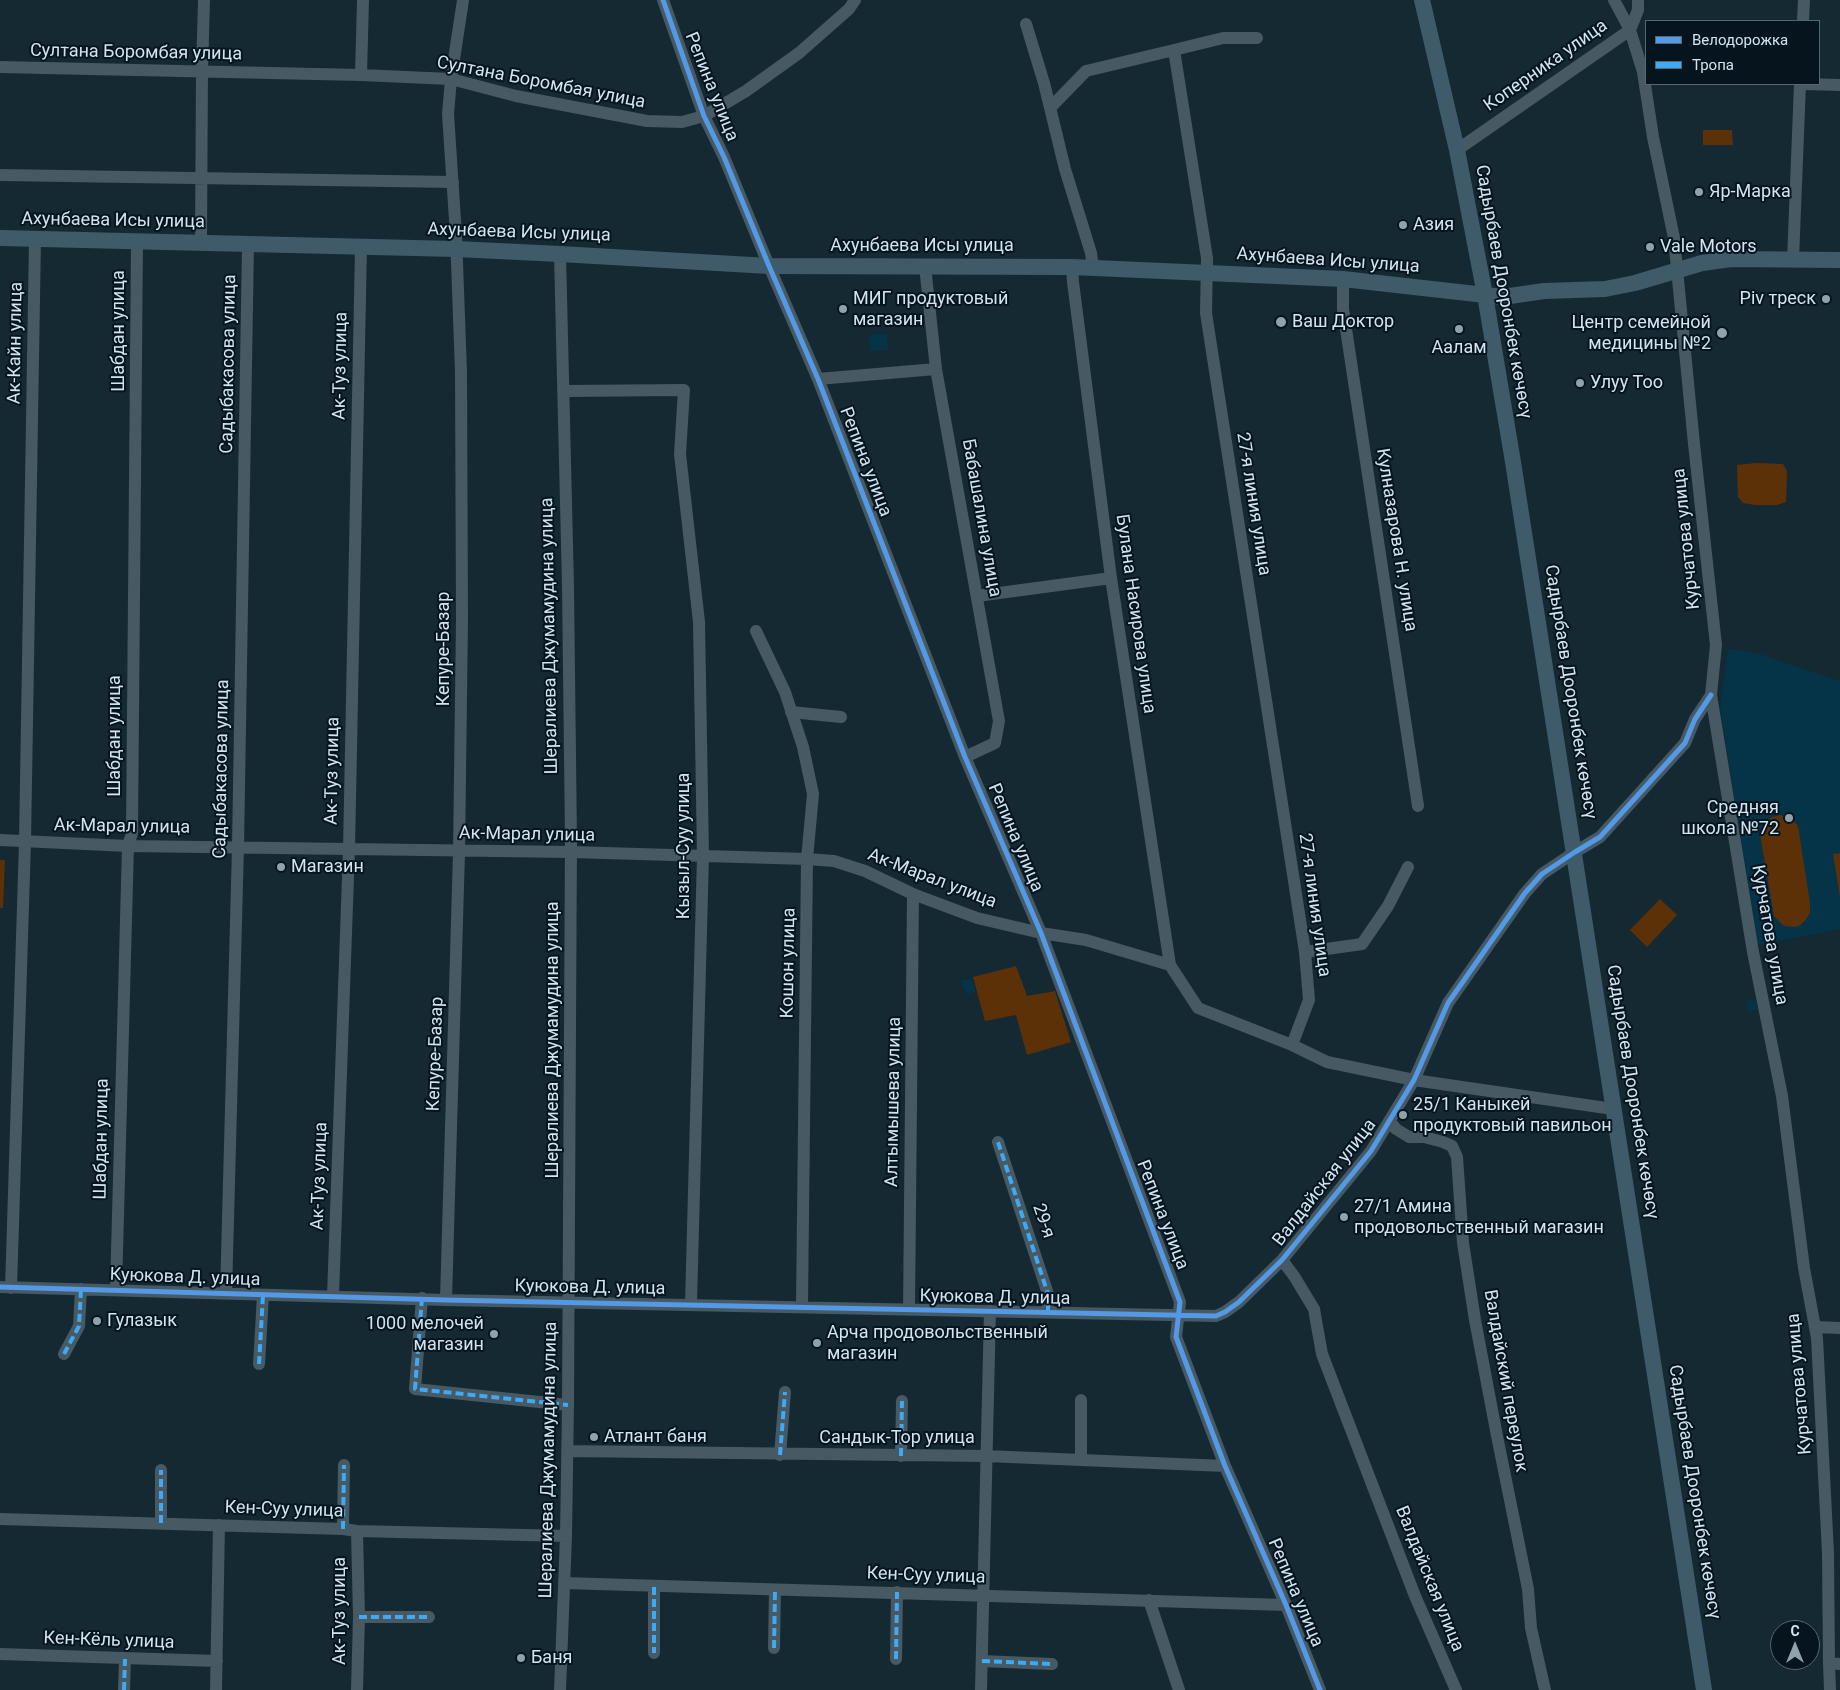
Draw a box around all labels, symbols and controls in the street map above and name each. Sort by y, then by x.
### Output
street label: Коперника улица [1480,15,1612,117]
legend [1645,20,1820,85]
street label: Репина улица [679,29,743,145]
text: Велодорожка [1692,31,1788,49]
street label: Султана Боромбая улица [30,40,242,66]
street label: Султана Боромбая улица [435,52,647,114]
text: Тропа [1692,56,1734,74]
street label: Садырбаев Дооронбек көчөсү [1470,163,1536,421]
place label: Яр-Марка [1709,181,1791,203]
marker: Яр-Марка [1693,186,1705,198]
street label: Ахунбаева Исы улица [21,209,205,233]
place label: Азия [1413,214,1454,236]
street label: Ахунбаева Исы улица [427,219,611,247]
marker: Азия [1397,219,1409,231]
street label: Ахунбаева Исы улица [830,235,1014,257]
place label: Vale Motors [1660,236,1757,258]
marker: Vale Motors [1644,241,1656,253]
street label: Ахунбаева Исы улица [1236,244,1420,278]
street label: Шабдан улица [108,270,130,392]
street label: Садыбакасова улица [217,274,241,454]
street label: Ак-Кайн улица [4,282,28,404]
place label: МИГ продуктовый магазин [853,288,1008,330]
place label: Piv треск [1740,288,1816,310]
marker: Piv треск [1820,293,1832,305]
marker: МИГ продуктовый магазин [837,303,849,315]
place label: Ваш Доктор [1292,311,1394,333]
street label: Ак-Туз улица [329,312,353,420]
place label: Центр семейной медицины №2 [1571,312,1711,354]
marker: Ваш Доктор [1274,315,1288,329]
marker: Аалам [1453,323,1465,335]
marker: Центр семейной медицины №2 [1715,326,1729,340]
place label: Аалам [1431,337,1487,359]
place label: Улуу Тоо [1590,372,1663,394]
marker: Улуу Тоо [1574,377,1586,389]
street label: Репина улица [834,404,896,520]
street label: 27-я линия улица [1231,431,1275,577]
street label: Бабашалина улица [956,437,1006,599]
street label: Кулназарова Н. улица [1371,447,1421,633]
street label: Курчатова улица [1669,467,1705,611]
street label: Шералиева Джумамудина улица [537,497,563,775]
street label: Булана Насирова улица [1110,513,1160,715]
street label: Садырбаев Дооронбек көчөсү [1539,563,1601,821]
street label: Кепуре-Базар [433,592,455,706]
street label: Шабдан улица [104,675,126,797]
street label: Садыбакасова улица [210,679,234,859]
street label: Ак-Туз улица [321,717,345,825]
street label: Кызыл-Суу улица [673,773,695,919]
street label: Репина улица [982,781,1048,895]
place label: Средняя школа №72 [1681,797,1779,840]
marker: Средняя школа №72 [1783,812,1795,824]
street label: Ак-Марал улица [54,815,190,839]
street label: Ак-Марал улица [459,823,595,847]
street label: 27-я линия улица [1293,832,1335,978]
street label: Ак-Марал улица [865,845,999,913]
place label: Магазин [291,856,364,878]
marker: Магазин [275,861,287,873]
street label: Курчатова улица [1746,863,1792,1007]
street label: Шералиева Джумамудина улица [542,902,564,1178]
street label: Кошон улица [777,907,801,1019]
street label: Садырбаев Дооронбек көчөсү [1601,963,1663,1221]
street label: Кепуре-Базар [423,996,449,1112]
street label: Алтымышева улица [882,1017,906,1187]
street label: Шабдан улица [90,1078,114,1200]
place label: 25/1 Каныкей продуктовый павильон [1413,1094,1612,1136]
marker: 25/1 Каныкей продуктовый павильон [1397,1109,1409,1121]
street label: Валдайская улица [1269,1115,1381,1251]
street label: Ак-Туз улица [307,1122,333,1230]
street label: Репина улица [1131,1157,1193,1273]
place label: 27/1 Амина продовольственный магазин [1354,1196,1604,1238]
street label: 29-я [1027,1201,1059,1241]
marker: 27/1 Амина продовольственный магазин [1338,1211,1350,1223]
street label: Куюкова Д. улица [109,1265,261,1291]
street label: Куюкова Д. улица [514,1276,666,1300]
street label: Куюкова Д. улица [919,1286,1071,1310]
street label: Валдайский переулок [1478,1288,1532,1474]
place label: Гулазык [107,1310,177,1332]
street label: Курчатова улица [1783,1312,1817,1456]
place label: 1000 мелочей магазин [366,1313,484,1356]
marker: Гулазык [91,1315,103,1327]
street label: Шералиева Джумамудина улица [536,1321,562,1599]
place label: Арча продовольственный магазин [827,1322,1048,1365]
marker: 1000 мелочей магазин [488,1328,500,1340]
marker: Арча продовольственный магазин [811,1337,823,1349]
street label: Садырбаев Дооронбек көчөсү [1663,1363,1725,1621]
place label: Атлант баня [604,1426,707,1448]
street label: Сандык-Тор улица [819,1427,975,1449]
marker: Атлант баня [588,1431,600,1443]
street label: Кен-Суу улица [224,1497,344,1523]
street label: Валдайская улица [1390,1503,1468,1655]
street label: Репина улица [1262,1536,1328,1650]
street label: Ак-Туз улица [329,1557,351,1665]
street label: Кен-Суу улица [866,1563,986,1589]
north arrow [1770,1620,1820,1670]
text: С [1790,1623,1800,1639]
street label: Кен-Кёль улица [43,1628,175,1654]
place label: Баня [531,1647,572,1669]
marker: Баня [515,1652,527,1664]

